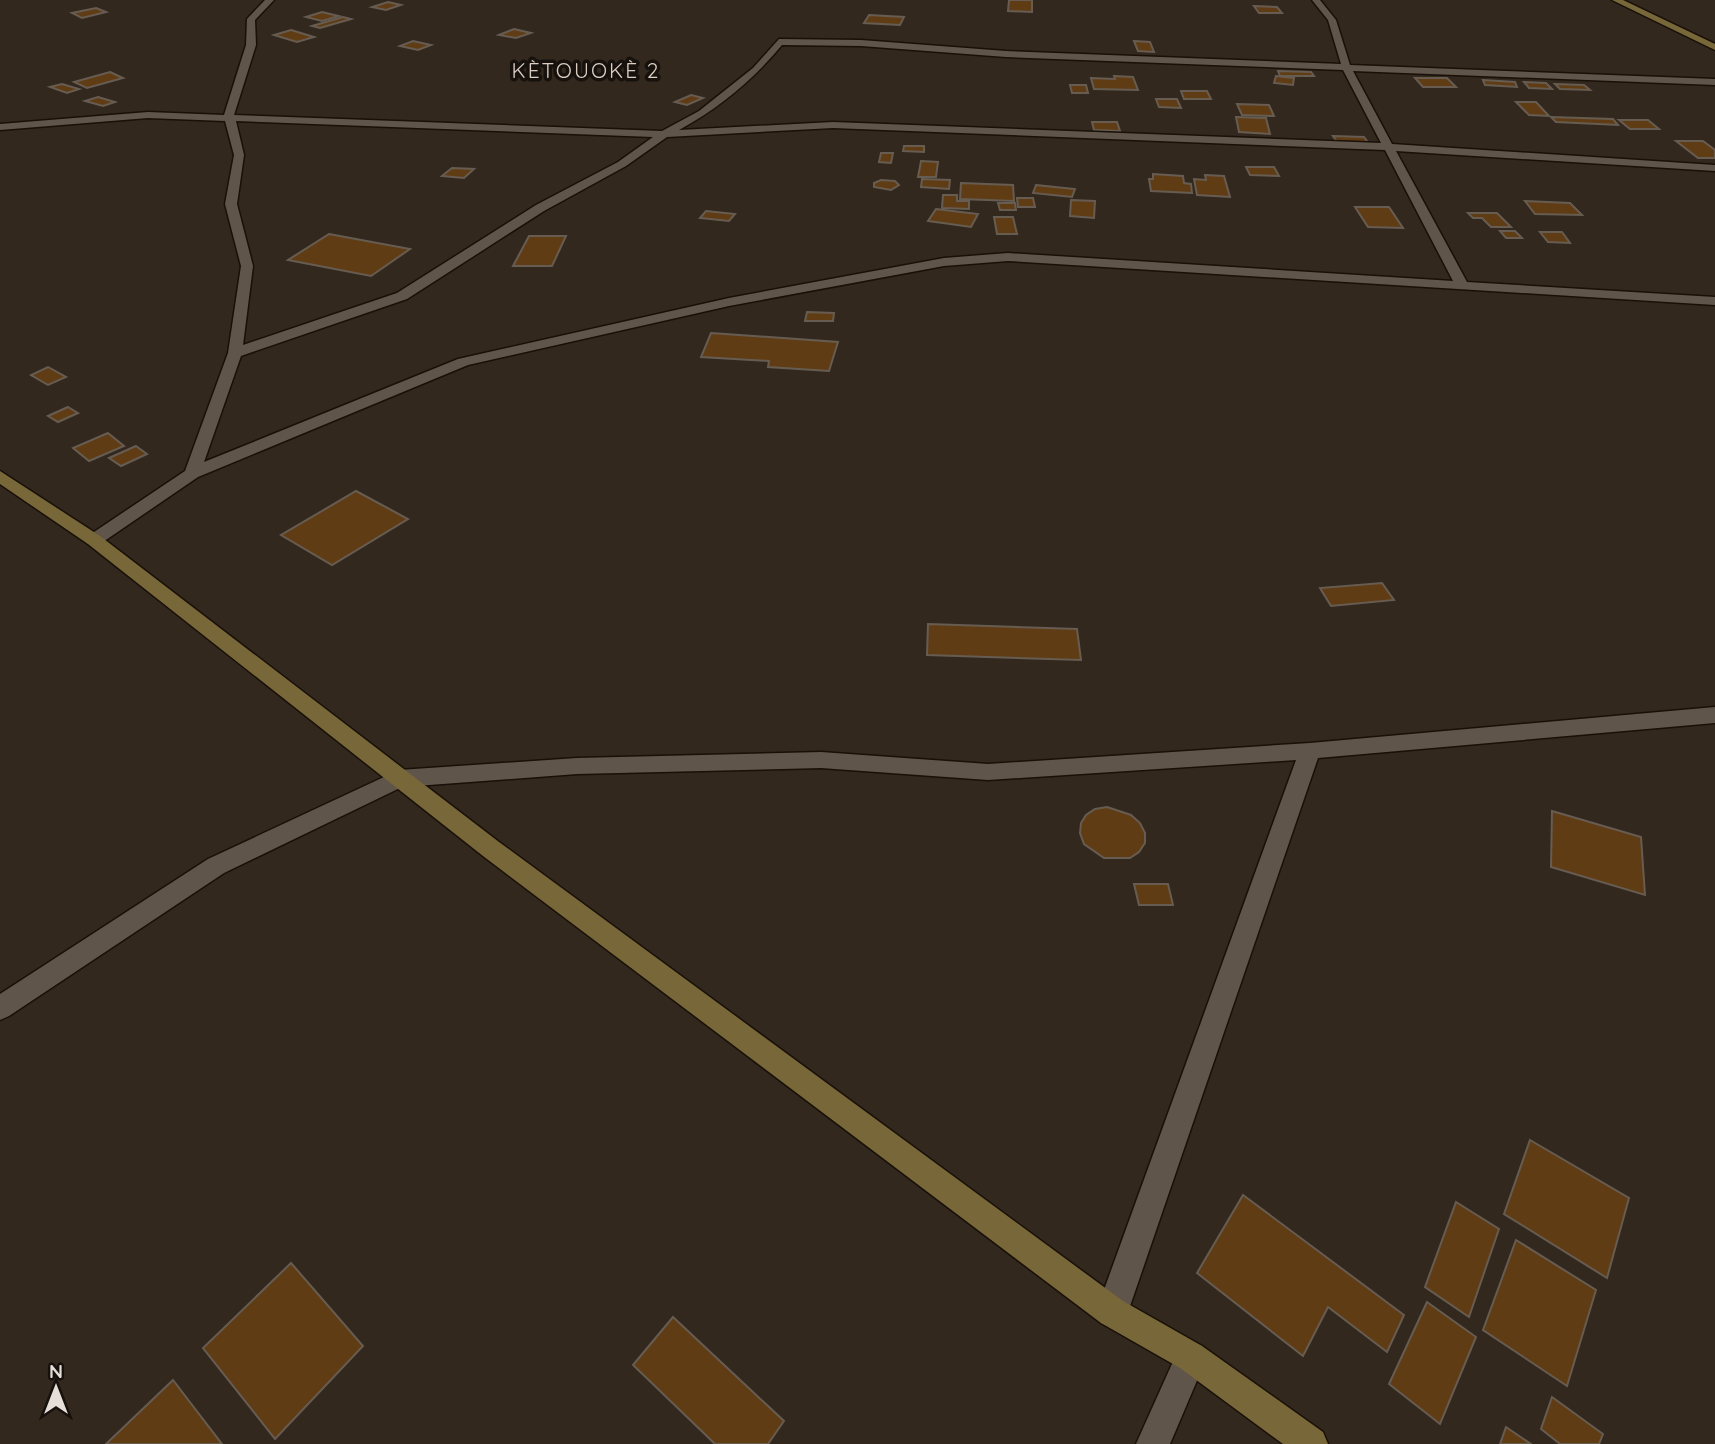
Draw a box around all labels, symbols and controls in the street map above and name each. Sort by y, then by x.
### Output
district label: KÈTOUOKÈ 2 [512,57,660,83]
north arrow [21,1353,91,1423]
text: N [49,1359,63,1383]

